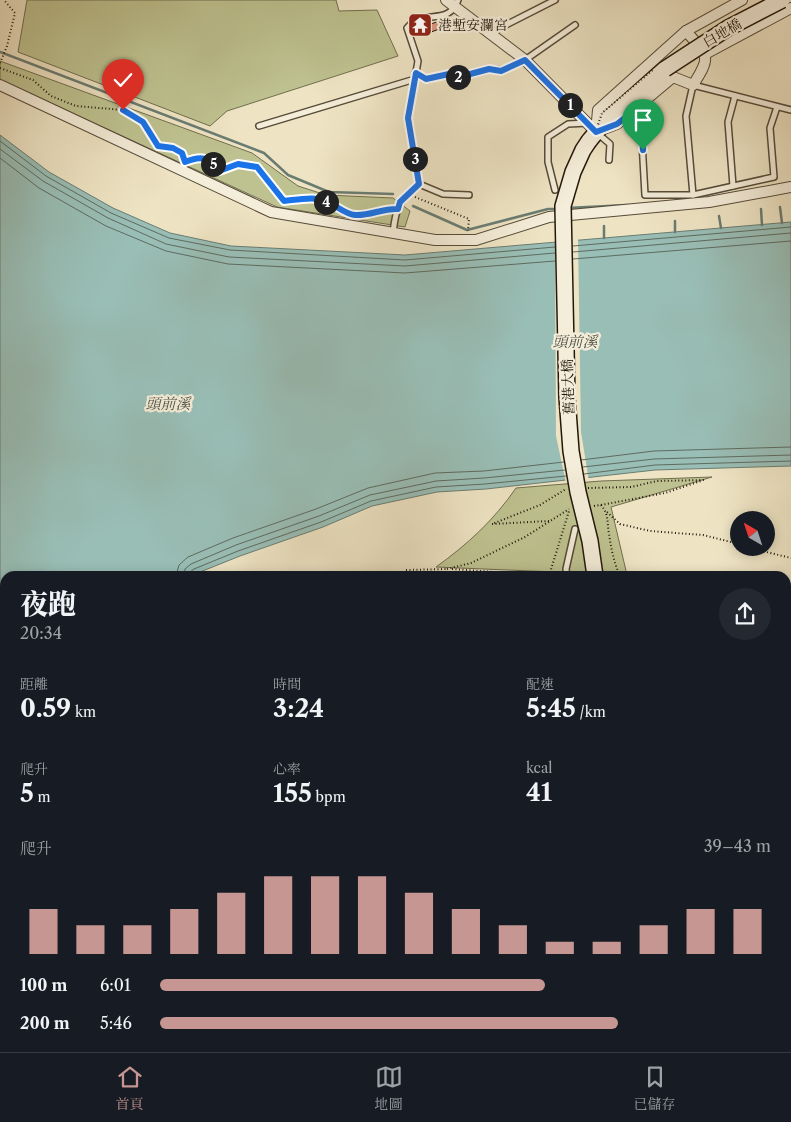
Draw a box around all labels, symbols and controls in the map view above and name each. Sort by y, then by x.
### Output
temple icon: 港塹安瀾宮 [407,12,433,38]
street label: 白地橋 [699,15,745,51]
place label: 港塹安瀾宮 [438,16,508,34]
pin [102,59,144,110]
pin: 2 [446,64,470,90]
icon: check [109,66,137,94]
text: 2 [454,68,463,86]
pin: 1 [558,92,582,118]
text: 1 [567,96,574,114]
pin [622,99,664,150]
icon: arrive [629,106,657,134]
pin: 3 [402,146,428,172]
text: 3 [412,150,419,168]
pin: 5 [200,152,226,176]
text: 5 [210,155,217,173]
pin: 4 [314,190,338,214]
text: 4 [322,193,331,211]
water label: 頭前溪 [552,332,599,351]
street label: 舊港大橋 [558,359,578,415]
water label: 頭前溪 [145,394,192,413]
north arrow [730,511,775,556]
map controls [730,511,775,556]
text: 夜跑 [20,587,76,621]
button: share [719,588,771,640]
text: 20:34 [20,623,62,643]
text: 距離 [20,675,48,693]
text: 時間 [273,675,301,693]
text: 配速 [526,675,554,693]
text: 0.59 [20,693,71,724]
text: 3:24 [273,693,324,724]
text: 5:45 [526,693,576,724]
text: km [71,703,96,721]
text: /km [576,703,606,721]
text: kcal [526,759,552,777]
text: 爬升 [20,760,48,778]
text: 心率 [273,760,301,778]
text: 41 [526,777,552,808]
text: 5 [20,778,34,809]
text: 155 [273,778,312,809]
text: m [34,788,51,806]
text: bpm [312,788,346,806]
text: 39–43 m [704,836,771,856]
text: 爬升 [20,838,52,858]
text: 100 m [20,975,67,995]
text: 6:01 [100,975,131,995]
text: 200 m [20,1013,70,1033]
text: 5:46 [100,1013,132,1033]
tab: 首頁 [116,1063,144,1113]
tab: 地圖 [375,1063,403,1113]
tab: 已儲存 [634,1063,676,1113]

